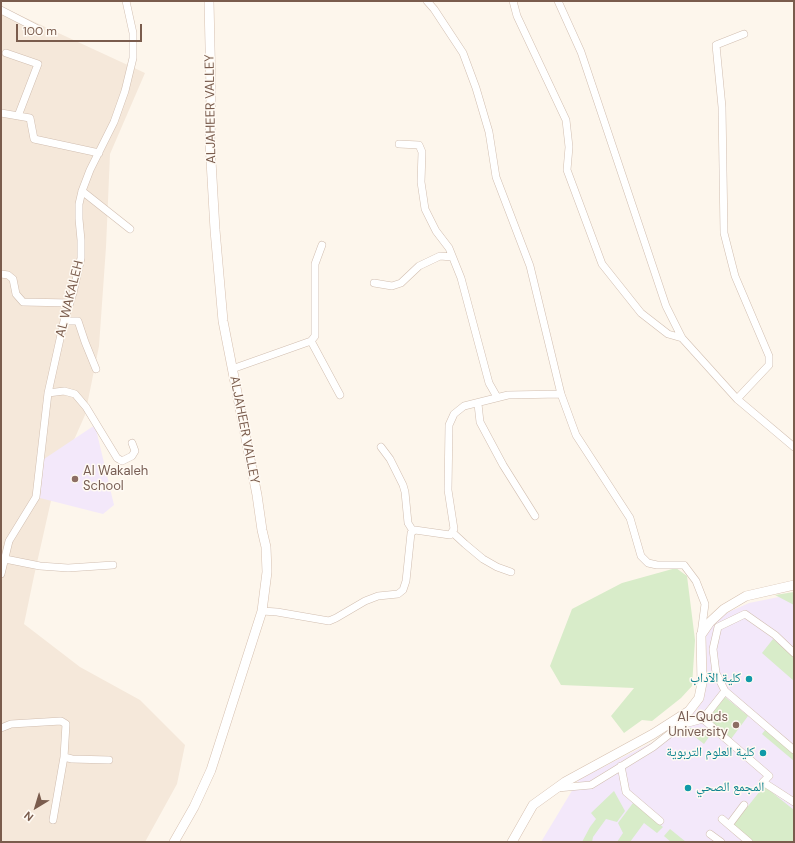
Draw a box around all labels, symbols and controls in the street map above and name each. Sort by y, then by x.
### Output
scale bar [18,16,144,42]
text: 100 m [23,23,57,39]
street label: ALJAHEER VALLEY [202,54,220,164]
street label: AL WAKALEH [53,259,87,339]
street label: ALJAHEER VALLEY [226,375,262,485]
place label: Al Wakaleh School [83,464,148,495]
marker: Al Wakaleh School [70,474,80,484]
place label: كلية الآداب [690,671,741,687]
marker: كلية الآداب [744,674,754,684]
place label: Al-Quds University [668,710,728,741]
marker: Al-Quds University [731,720,741,730]
place label: كلية العلوم التربوية [666,745,755,761]
marker: كلية العلوم التربوية [758,748,768,758]
place label: المجمع الصحي [696,780,764,796]
marker: المجمع الصحي [683,783,693,793]
north arrow [16,787,56,827]
text: N [21,808,36,824]

